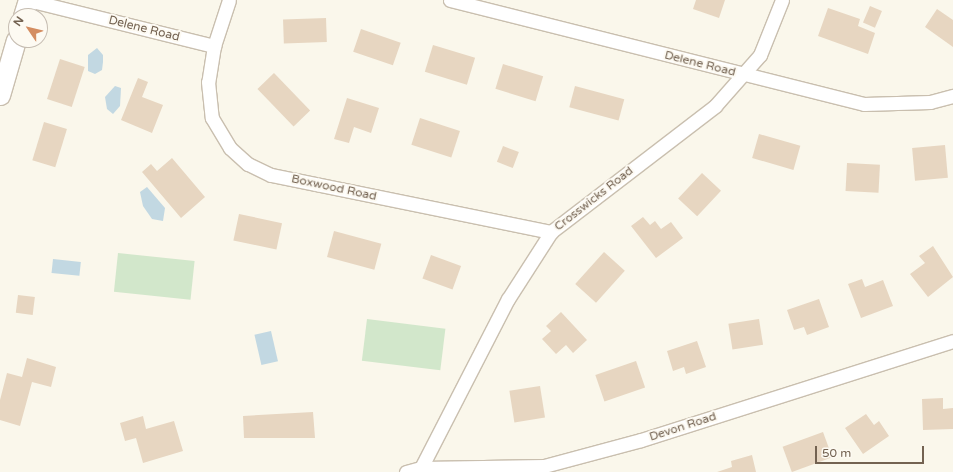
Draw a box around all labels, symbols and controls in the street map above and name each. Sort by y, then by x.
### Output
north arrow [8,8,48,48]
street label: Delene Road [107,13,181,45]
text: N [11,14,26,29]
street label: Delene Road [663,48,737,80]
street label: Crosswicks Road [552,164,636,234]
street label: Boxwood Road [290,172,378,204]
street label: Devon Road [648,409,718,445]
scale bar [817,438,926,464]
text: 50 m [822,446,851,460]

